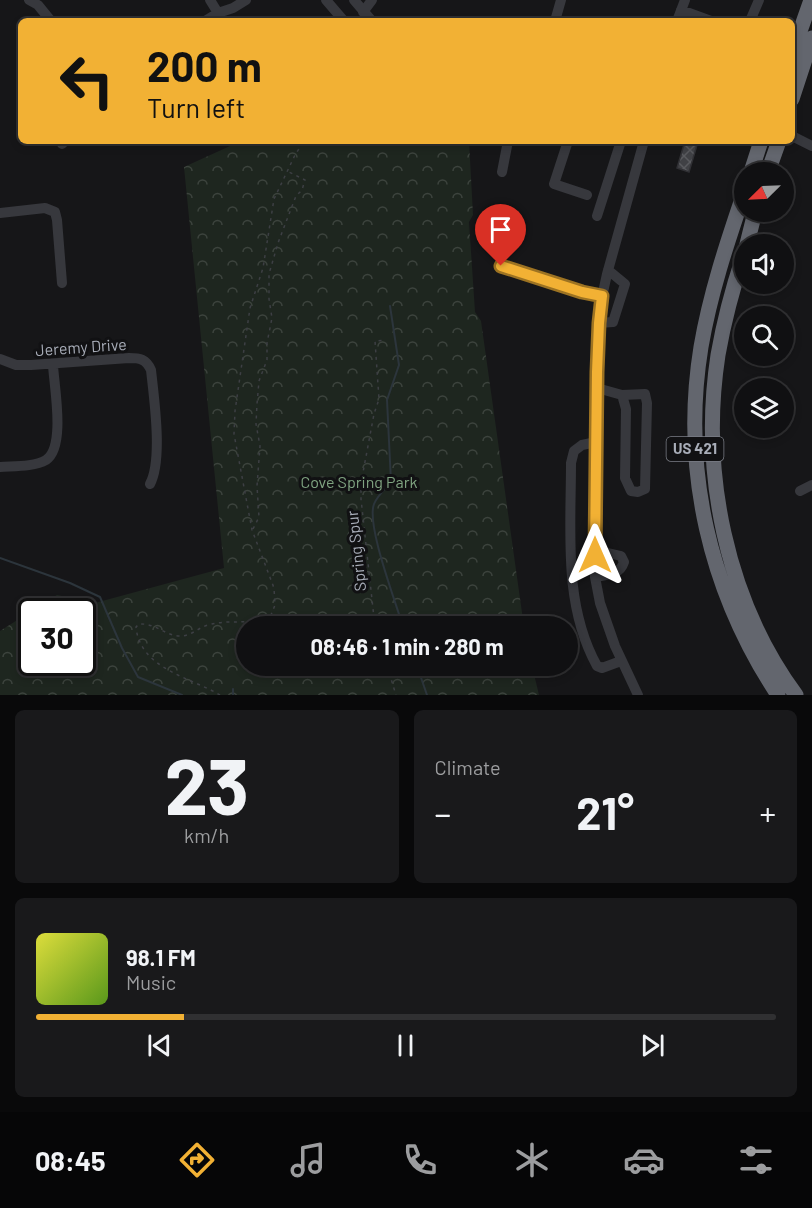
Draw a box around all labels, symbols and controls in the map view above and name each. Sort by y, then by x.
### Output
text: 200 m [147,40,262,90]
icon: left [48,42,126,120]
text: Turn left [147,91,245,123]
north arrow [734,162,794,222]
map controls [734,162,794,438]
pin [475,204,526,266]
icon: arrive [484,213,517,246]
button: sound [734,234,794,294]
button: search [734,306,794,366]
street label: Jeremy Drive [35,334,127,359]
button: layers [734,378,794,438]
road number: US 421 [666,437,724,461]
park label: Cove Spring Park [300,472,418,491]
street label: Spring Spur [342,510,369,592]
position arrow [563,523,627,587]
speed limit sign: 30 [18,598,96,676]
text: 08:46 · 1 min · 280 m [310,633,504,659]
text: 23 [164,737,249,831]
text: Climate [435,755,501,779]
text: 21° [576,785,634,839]
text: − [435,793,451,833]
text: + [760,793,776,833]
text: km/h [184,823,229,847]
text: 98.1 FM [126,944,196,970]
text: Music [126,970,176,994]
icon: previous [143,1029,176,1062]
icon: pause [389,1029,422,1062]
icon: next [636,1029,669,1062]
icon: directions [176,1139,218,1181]
icon: music [287,1139,329,1181]
icon: phone [399,1139,441,1181]
icon: climate [511,1139,553,1181]
icon: car [623,1139,665,1181]
icon: filters [735,1139,777,1181]
text: 08:45 [35,1144,106,1176]

